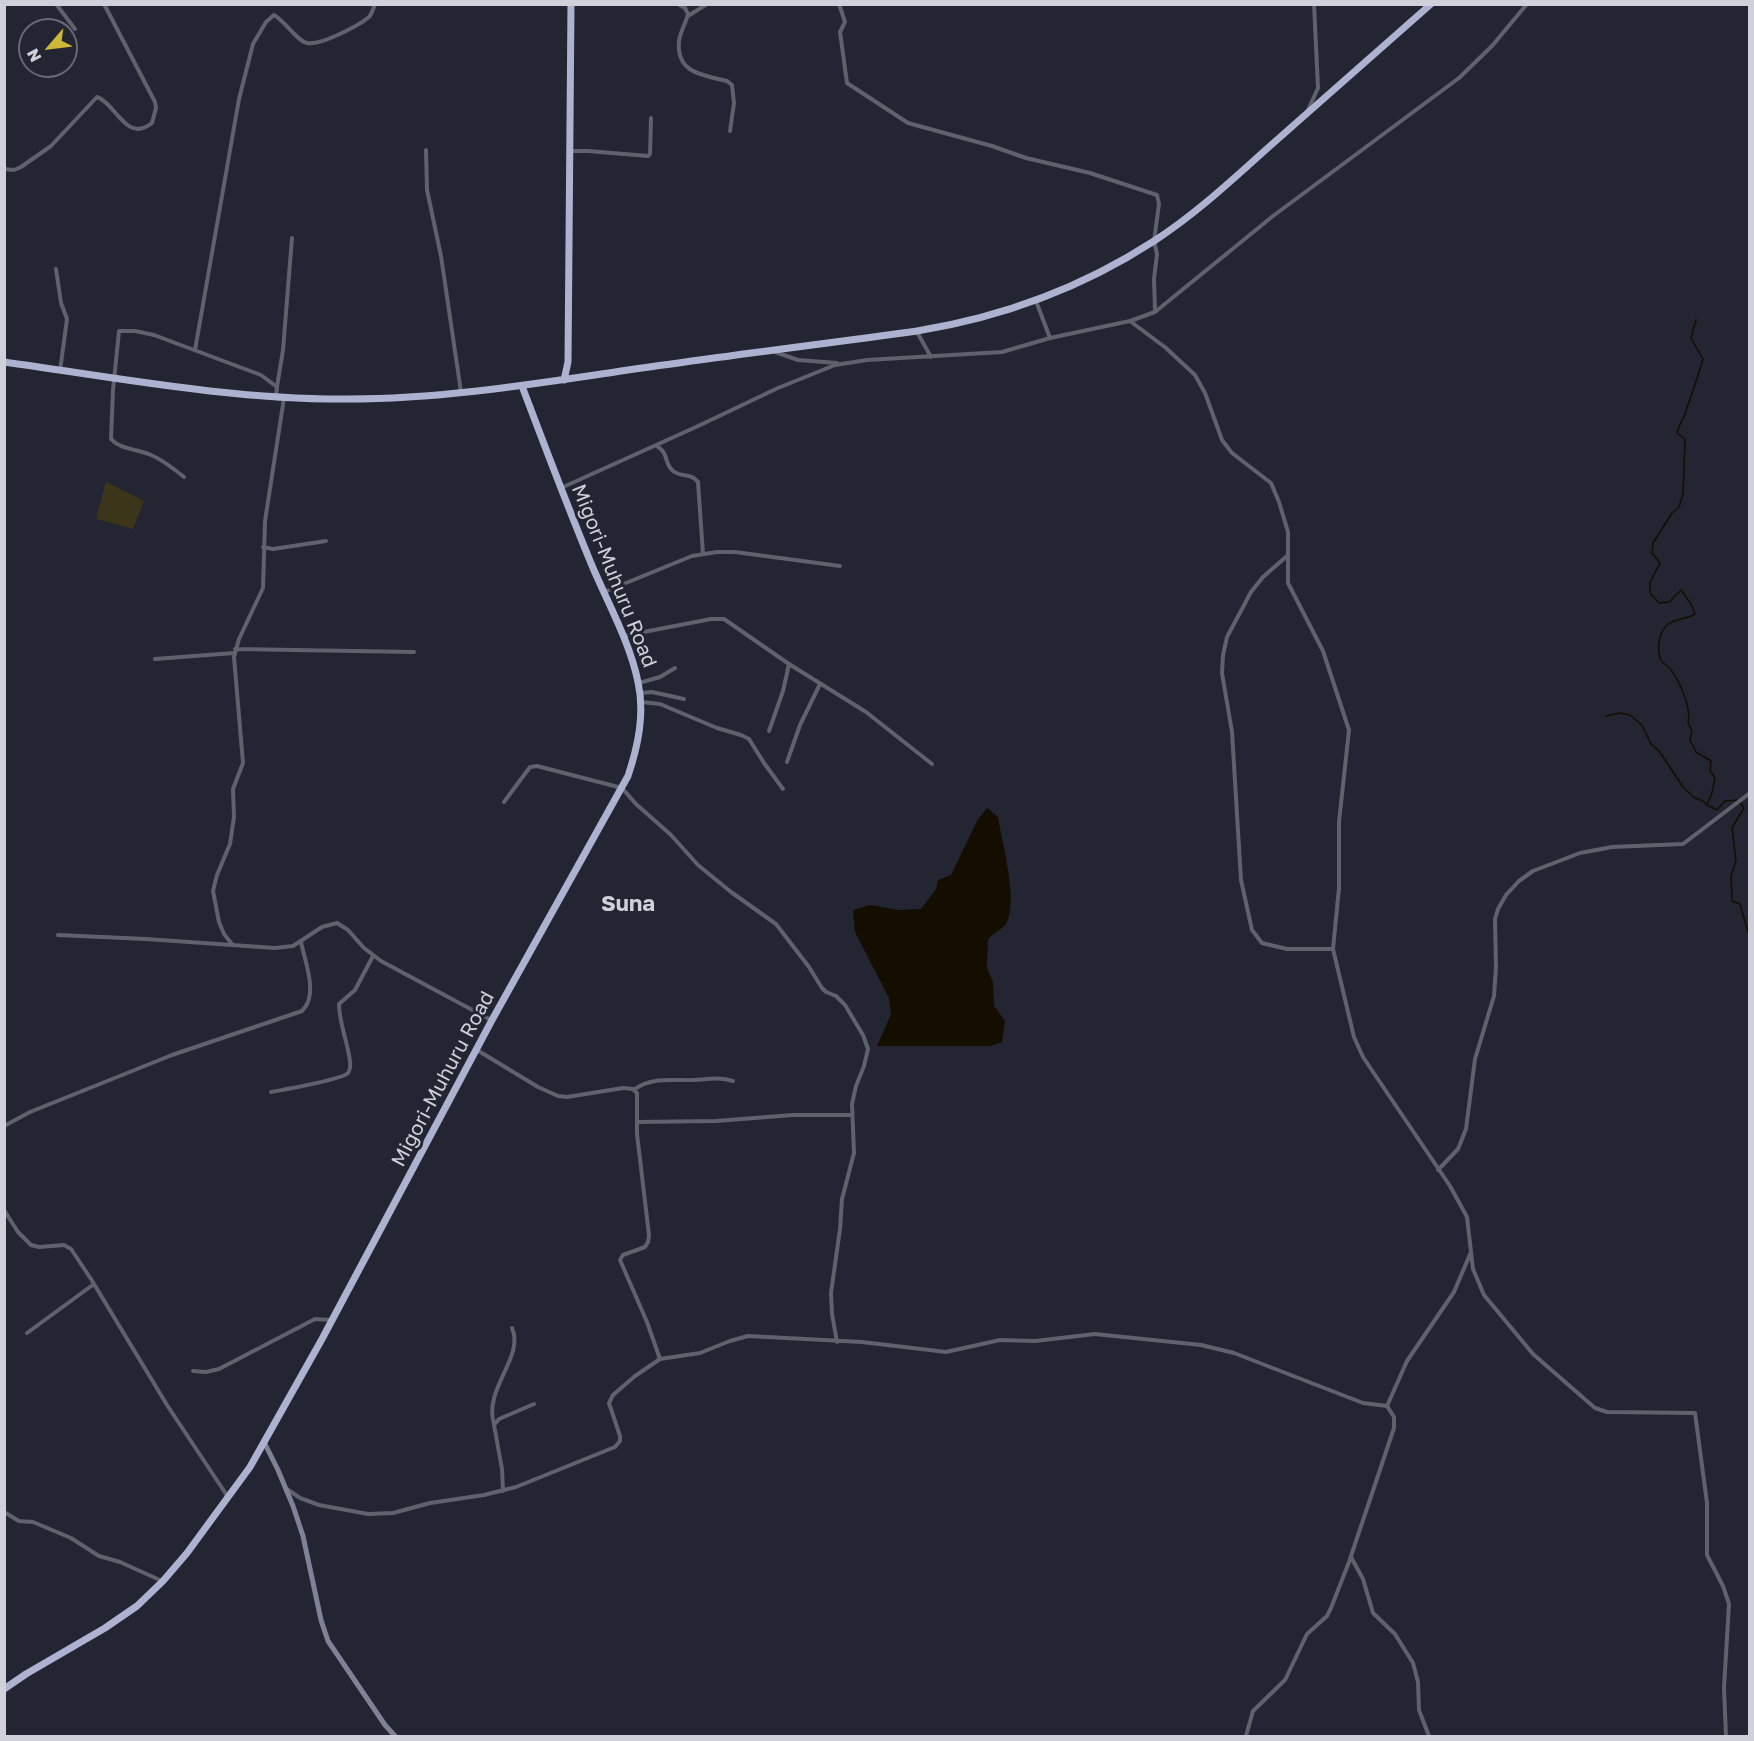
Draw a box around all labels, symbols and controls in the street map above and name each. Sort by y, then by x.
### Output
north arrow [18,18,78,78]
text: N [22,45,46,66]
street label: Migori-Muhuru Road [566,481,662,671]
district label: Suna [601,891,655,917]
street label: Migori-Muhuru Road [387,987,499,1171]

